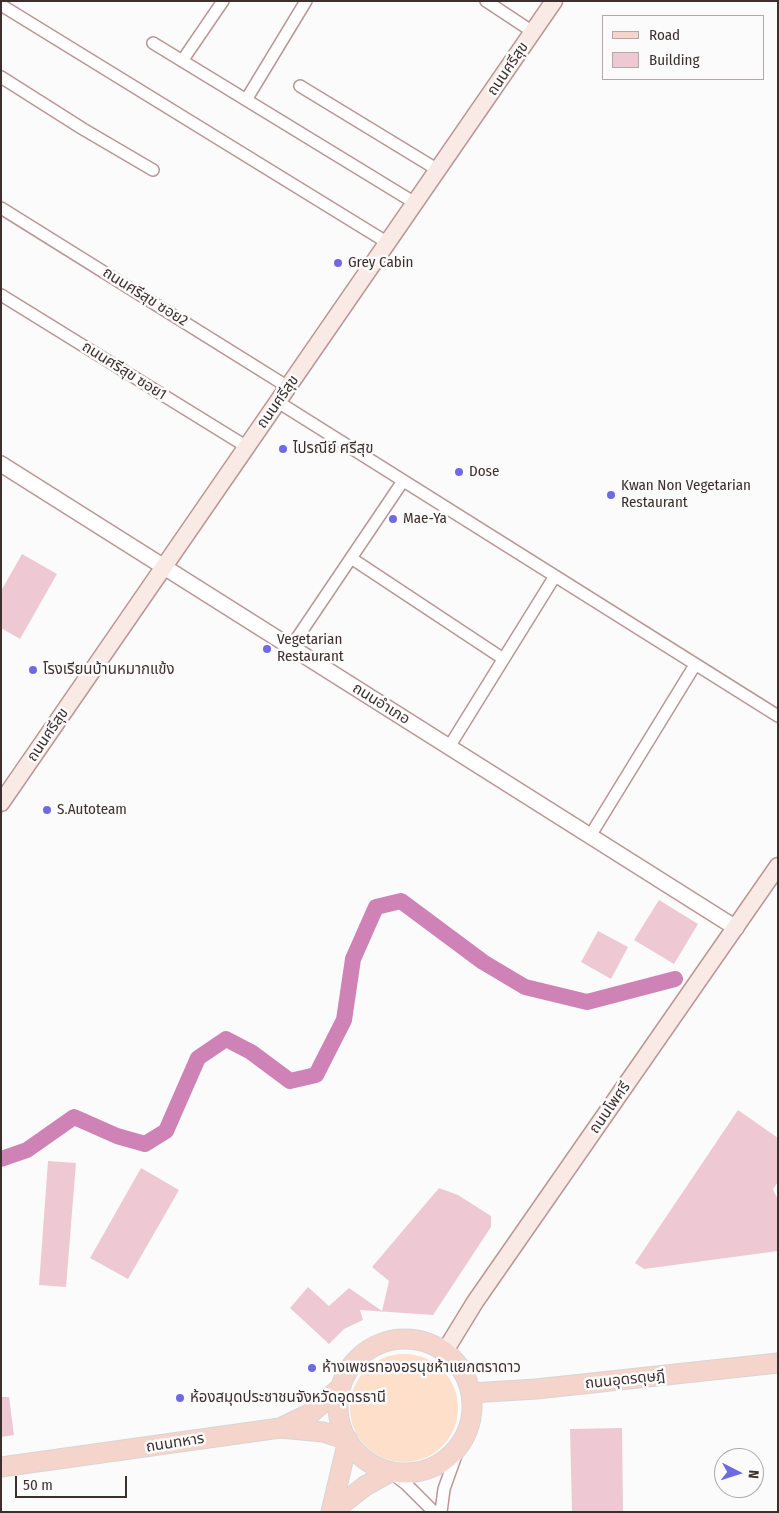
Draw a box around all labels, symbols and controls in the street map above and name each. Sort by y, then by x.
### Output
legend [602,15,764,80]
text: Road [649,26,680,44]
street label: ถนนศรีสุข [483,39,533,99]
text: Building [649,51,700,69]
place label: Grey Cabin [348,254,413,272]
marker: Grey Cabin [332,257,344,269]
street label: ถนนศรีสุข ซอย2 [99,264,191,330]
street label: ถนนศรีสุข ซอย1 [78,338,170,404]
street label: ถนนศรีสุข [253,372,303,432]
place label: ไปรณีย์ ศรีสุข [293,440,373,458]
marker: ไปรณีย์ ศรีสุข [277,443,289,455]
place label: Dose [469,463,499,481]
marker: Dose [453,466,465,478]
place label: Kwan Non Vegetarian Restaurant [621,477,751,512]
marker: Kwan Non Vegetarian Restaurant [605,489,617,501]
place label: Mae-Ya [403,510,447,528]
marker: Mae-Ya [387,513,399,525]
place label: Vegetarian Restaurant [277,631,344,666]
marker: Vegetarian Restaurant [261,643,273,655]
place label: โรงเรียนบ้านหมากแข้ง [43,661,175,679]
marker: โรงเรียนบ้านหมากแข้ง [27,664,39,676]
street label: ถนนอำเภอ [349,679,413,729]
street label: ถนนศรีสุข [23,705,73,765]
place label: S.Autoteam [57,801,127,819]
marker: S.Autoteam [41,804,53,816]
street label: ถนนโพศรี [586,1079,634,1137]
place label: ห้างเพชรทองอรนุชห้าแยกตราดาว [322,1359,521,1377]
marker: ห้างเพชรทองอรนุชห้าแยกตราดาว [306,1362,318,1374]
street label: ถนนอุดรดุษฎี [584,1367,666,1393]
place label: ห้องสมุดประชาชนจังหวัดอุดรธานี [190,1389,386,1407]
marker: ห้องสมุดประชาชนจังหวัดอุดรธานี [174,1392,186,1404]
street label: ถนนทหาร [145,1430,205,1456]
north arrow [714,1448,764,1498]
scale bar [18,1466,130,1498]
text: N [745,1469,762,1479]
text: 50 m [23,1476,53,1494]

